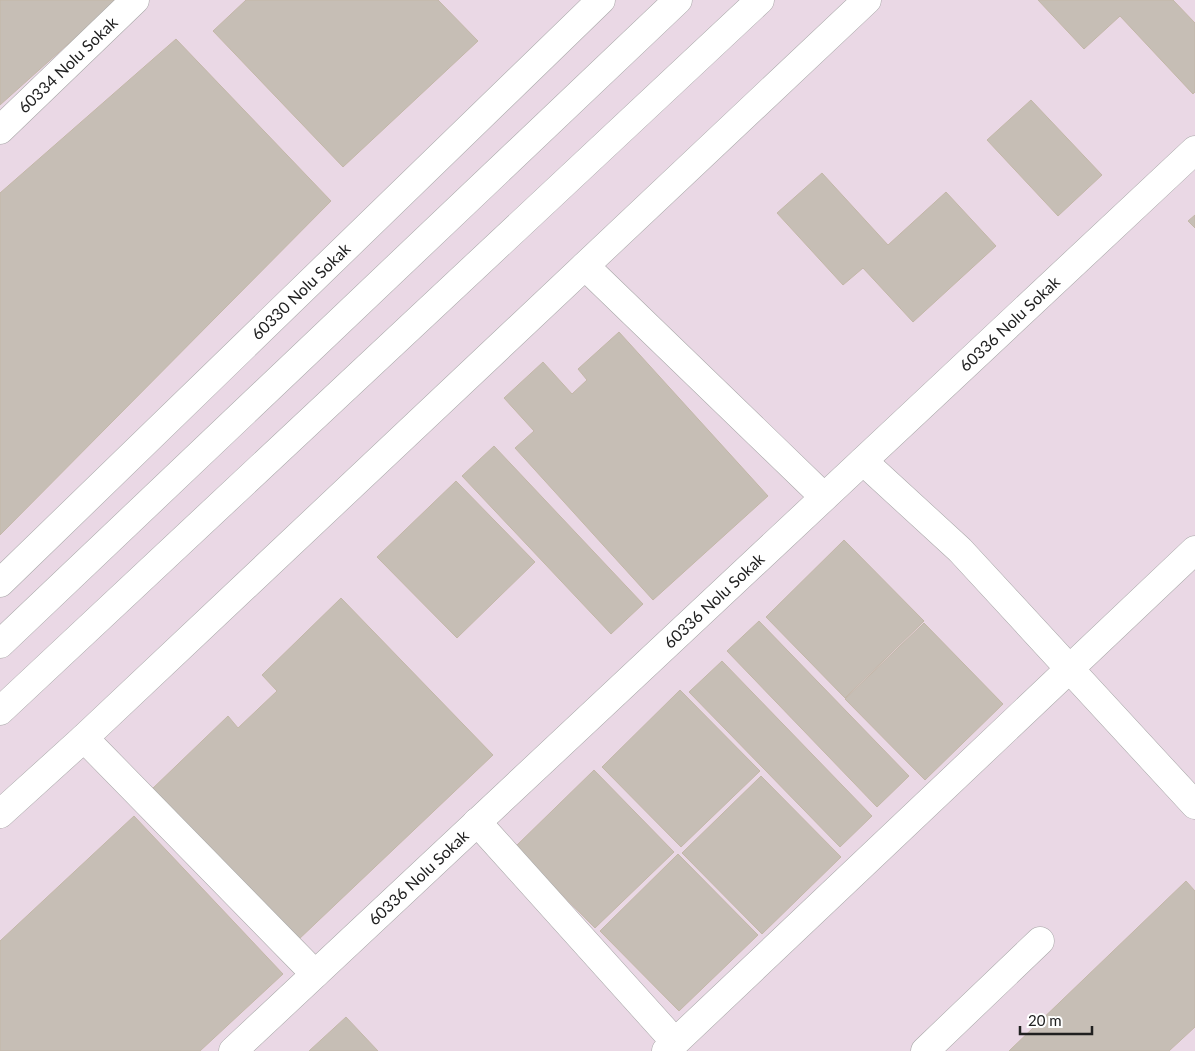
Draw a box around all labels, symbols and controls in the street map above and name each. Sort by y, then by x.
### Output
street label: 60334 Nolu Sokak [14,12,122,116]
street label: 60330 Nolu Sokak [247,238,354,343]
street label: 60336 Nolu Sokak [955,271,1064,375]
street label: 60336 Nolu Sokak [660,548,768,652]
street label: 60336 Nolu Sokak [364,825,473,928]
scale bar [1020,1004,1092,1036]
text: 20 m [1028,1011,1062,1029]

